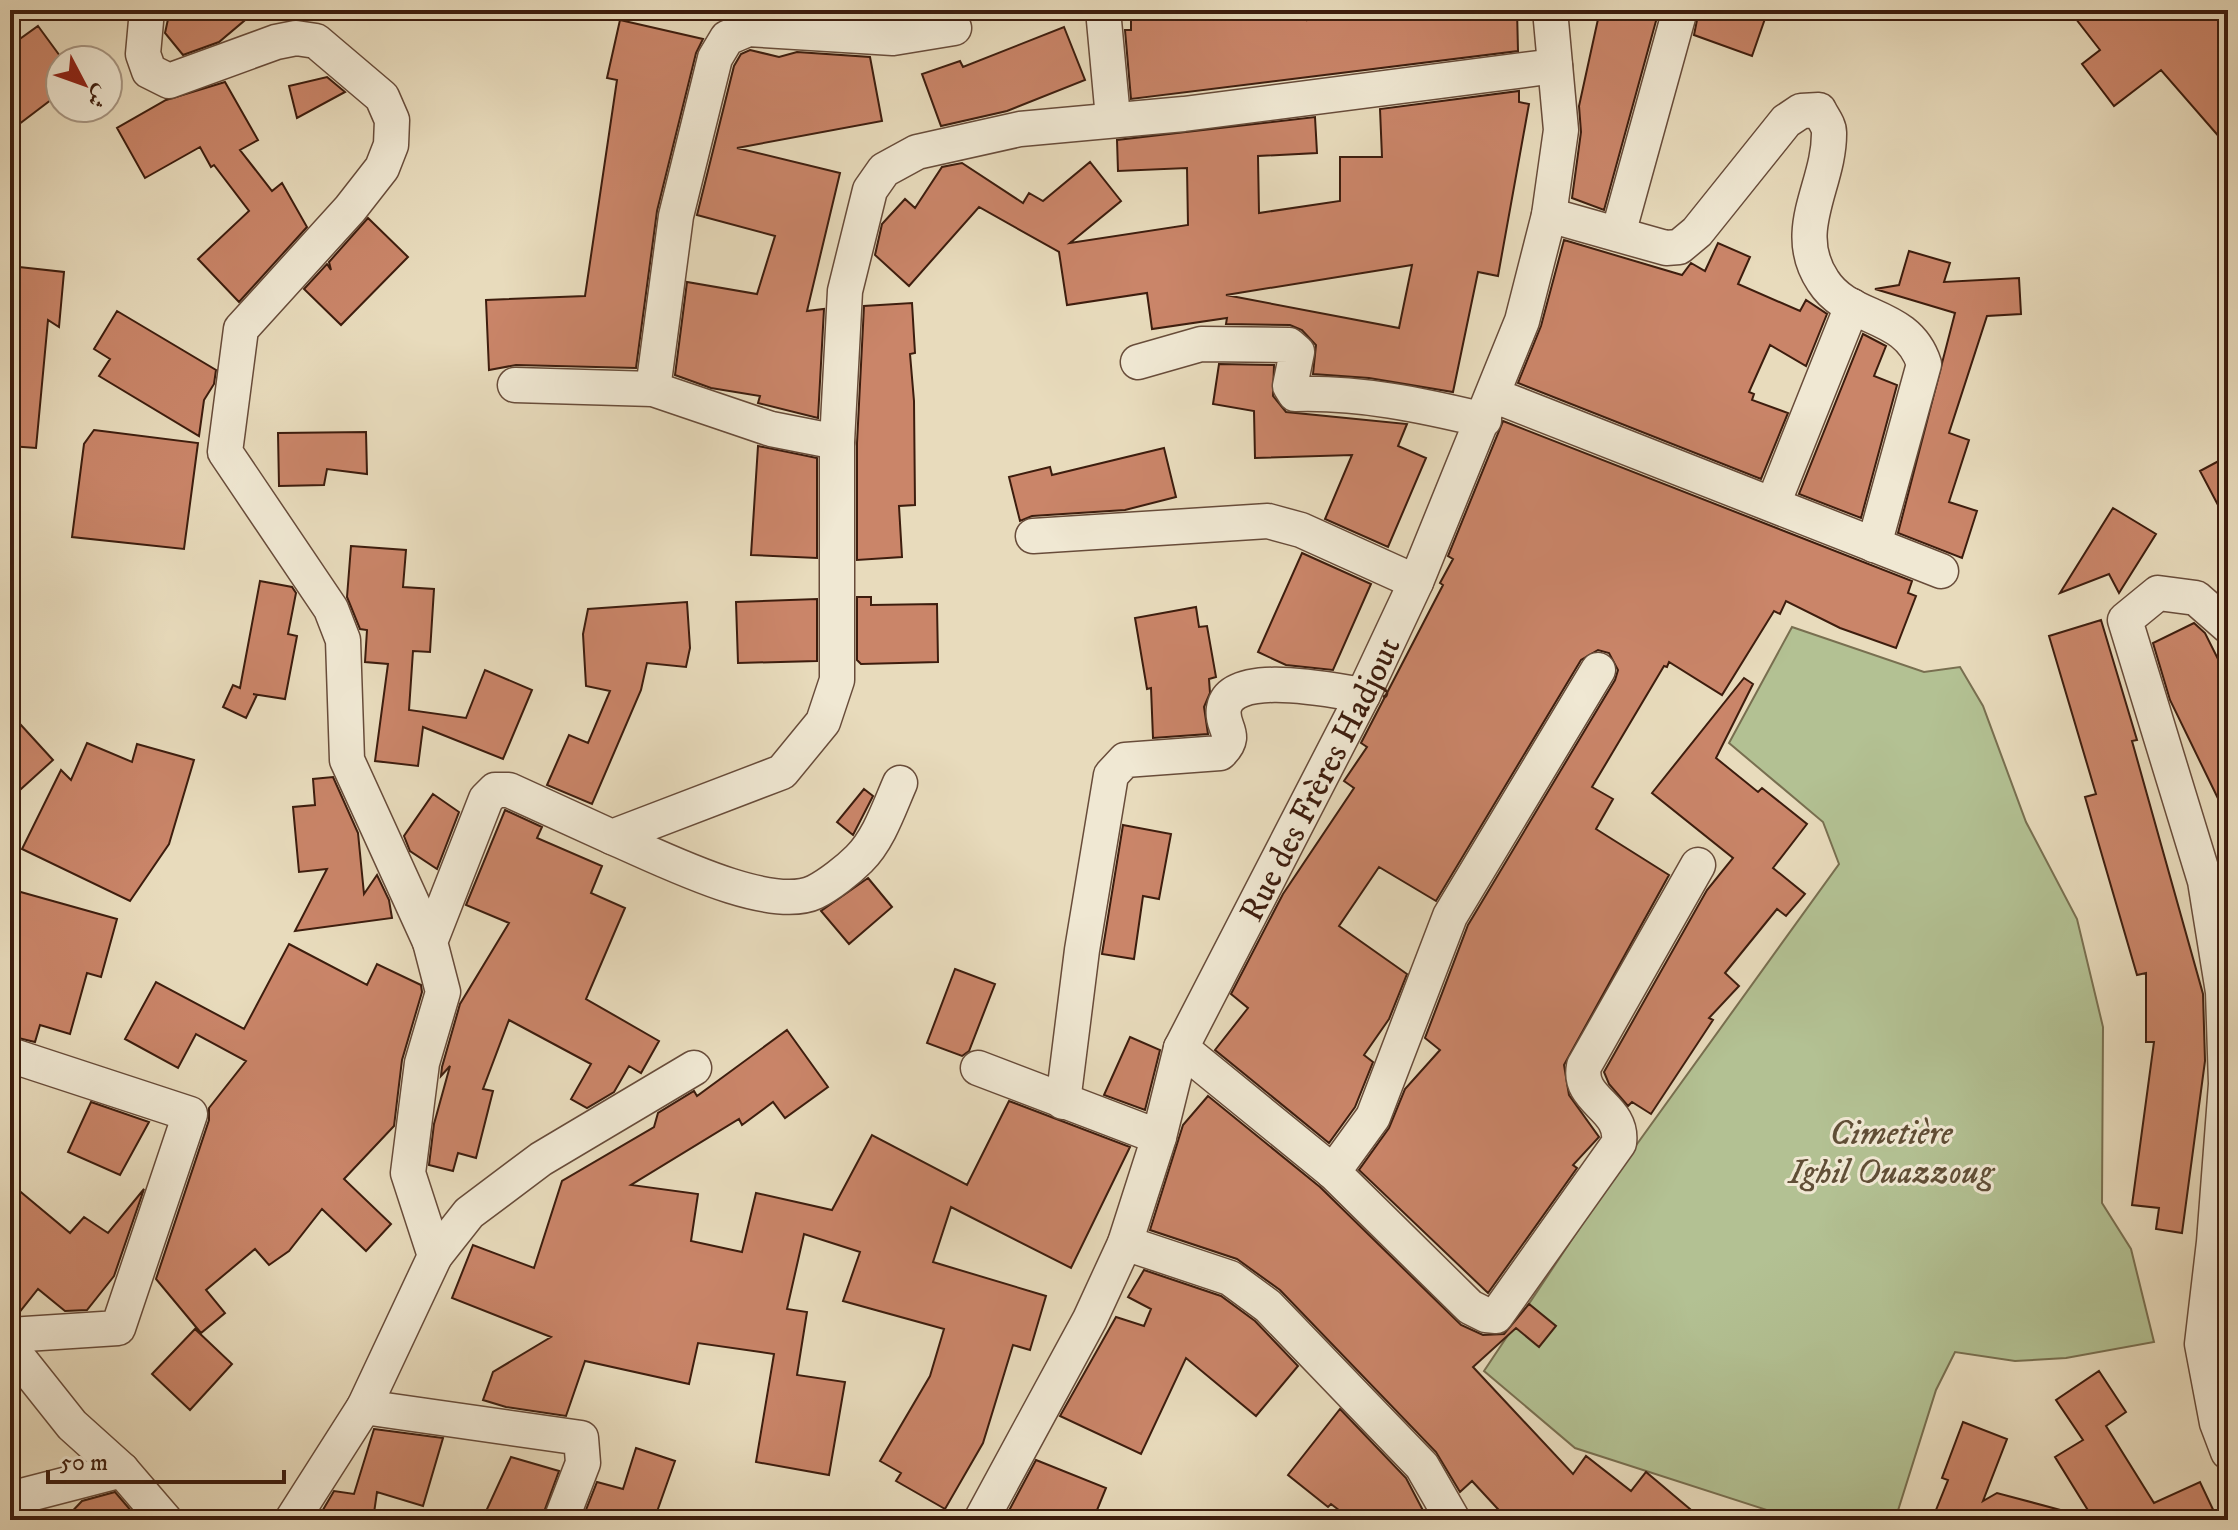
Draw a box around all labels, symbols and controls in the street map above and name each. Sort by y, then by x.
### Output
north arrow [44,44,124,124]
text: ش [81,79,115,113]
street label: Rue des Frères Hadjout [1231,630,1410,929]
park label: Cimetière Ighil Ouazzoug [1787,1113,1996,1194]
scale bar [48,1434,284,1484]
text: 50 m [60,1448,108,1478]

